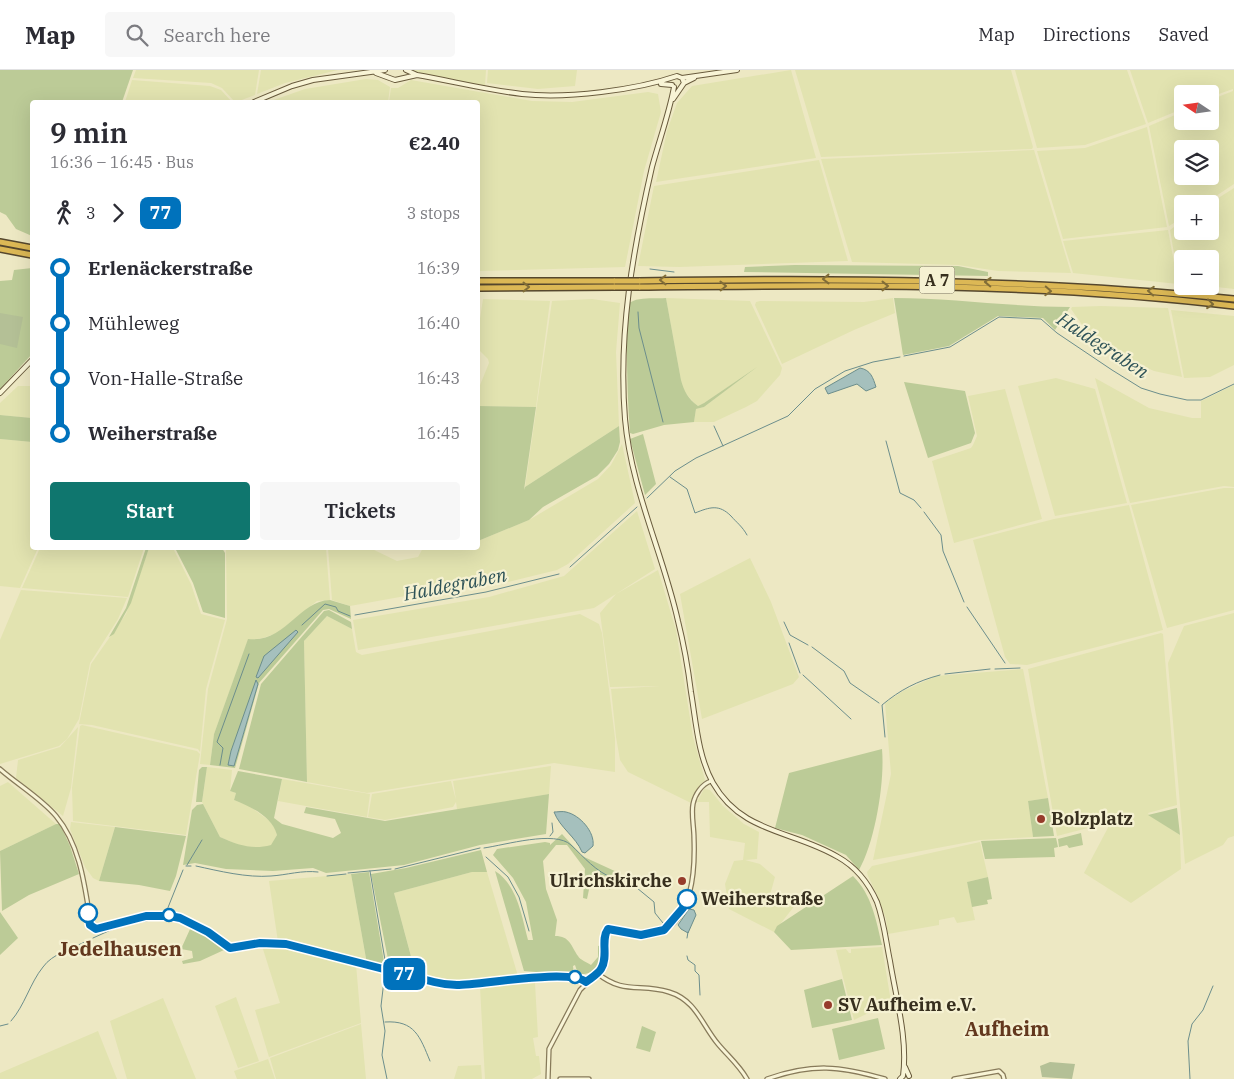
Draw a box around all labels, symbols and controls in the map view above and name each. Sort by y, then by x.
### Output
search box [105,12,455,57]
text: Map [25,19,75,51]
icon: search [123,21,151,49]
text: Search here [163,23,270,47]
text: Map [978,23,1015,46]
text: Directions [1043,23,1131,46]
text: Saved [1159,23,1209,46]
north arrow [1174,85,1219,130]
map controls [1174,85,1219,295]
text: 9 min [50,114,128,151]
text: €2.40 [409,131,460,155]
button: layers [1174,140,1219,185]
text: 16:36 – 16:45 · Bus [50,152,194,172]
button: + [1174,195,1219,240]
icon: walk [50,199,78,227]
icon: forward [104,199,132,227]
text: 77 [150,201,171,224]
text: 3 [86,203,96,223]
text: 3 stops [407,203,460,223]
button: − [1174,250,1219,295]
text: Erlenäckerstraße [88,256,253,280]
text: 16:39 [417,258,460,278]
road number: A 7 [920,266,954,294]
one-way arrow [822,274,830,284]
one-way arrow [659,275,667,286]
one-way arrow [984,276,992,287]
one-way arrow [719,281,727,291]
one-way arrow [882,281,889,291]
one-way arrow [522,282,530,292]
one-way arrow [1044,285,1052,296]
one-way arrow [1146,286,1154,297]
one-way arrow [1206,298,1214,309]
water label: Haldegraben [1052,306,1154,384]
text: Mühleweg [88,311,179,335]
text: 16:40 [417,313,460,333]
text: Von-Halle-Straße [88,366,243,390]
text: 16:43 [417,368,460,388]
text: Weiherstraße [88,421,217,445]
text: 16:45 [417,423,460,443]
button: Start [50,482,250,540]
button: Tickets [260,482,460,540]
water label: Haldegraben [400,562,509,606]
place label: Bolzplatz [1051,807,1133,830]
marker: Bolzplatz [1035,813,1047,825]
place label: Ulrichskirche [549,869,672,892]
marker: Ulrichskirche [676,875,688,887]
place label: Weiherstraße [701,887,824,910]
marker: Weiherstraße [677,889,697,909]
unlabelled marker [78,903,98,923]
unlabelled marker [162,908,176,922]
district label: Jedelhausen [58,935,182,962]
line badge: 77 [382,958,426,990]
text: 77 [393,962,415,985]
unlabelled marker [568,970,582,984]
place label: SV Aufheim e.V. [838,993,976,1016]
marker: SV Aufheim e.V. [822,999,834,1011]
district label: Aufheim [965,1015,1049,1042]

